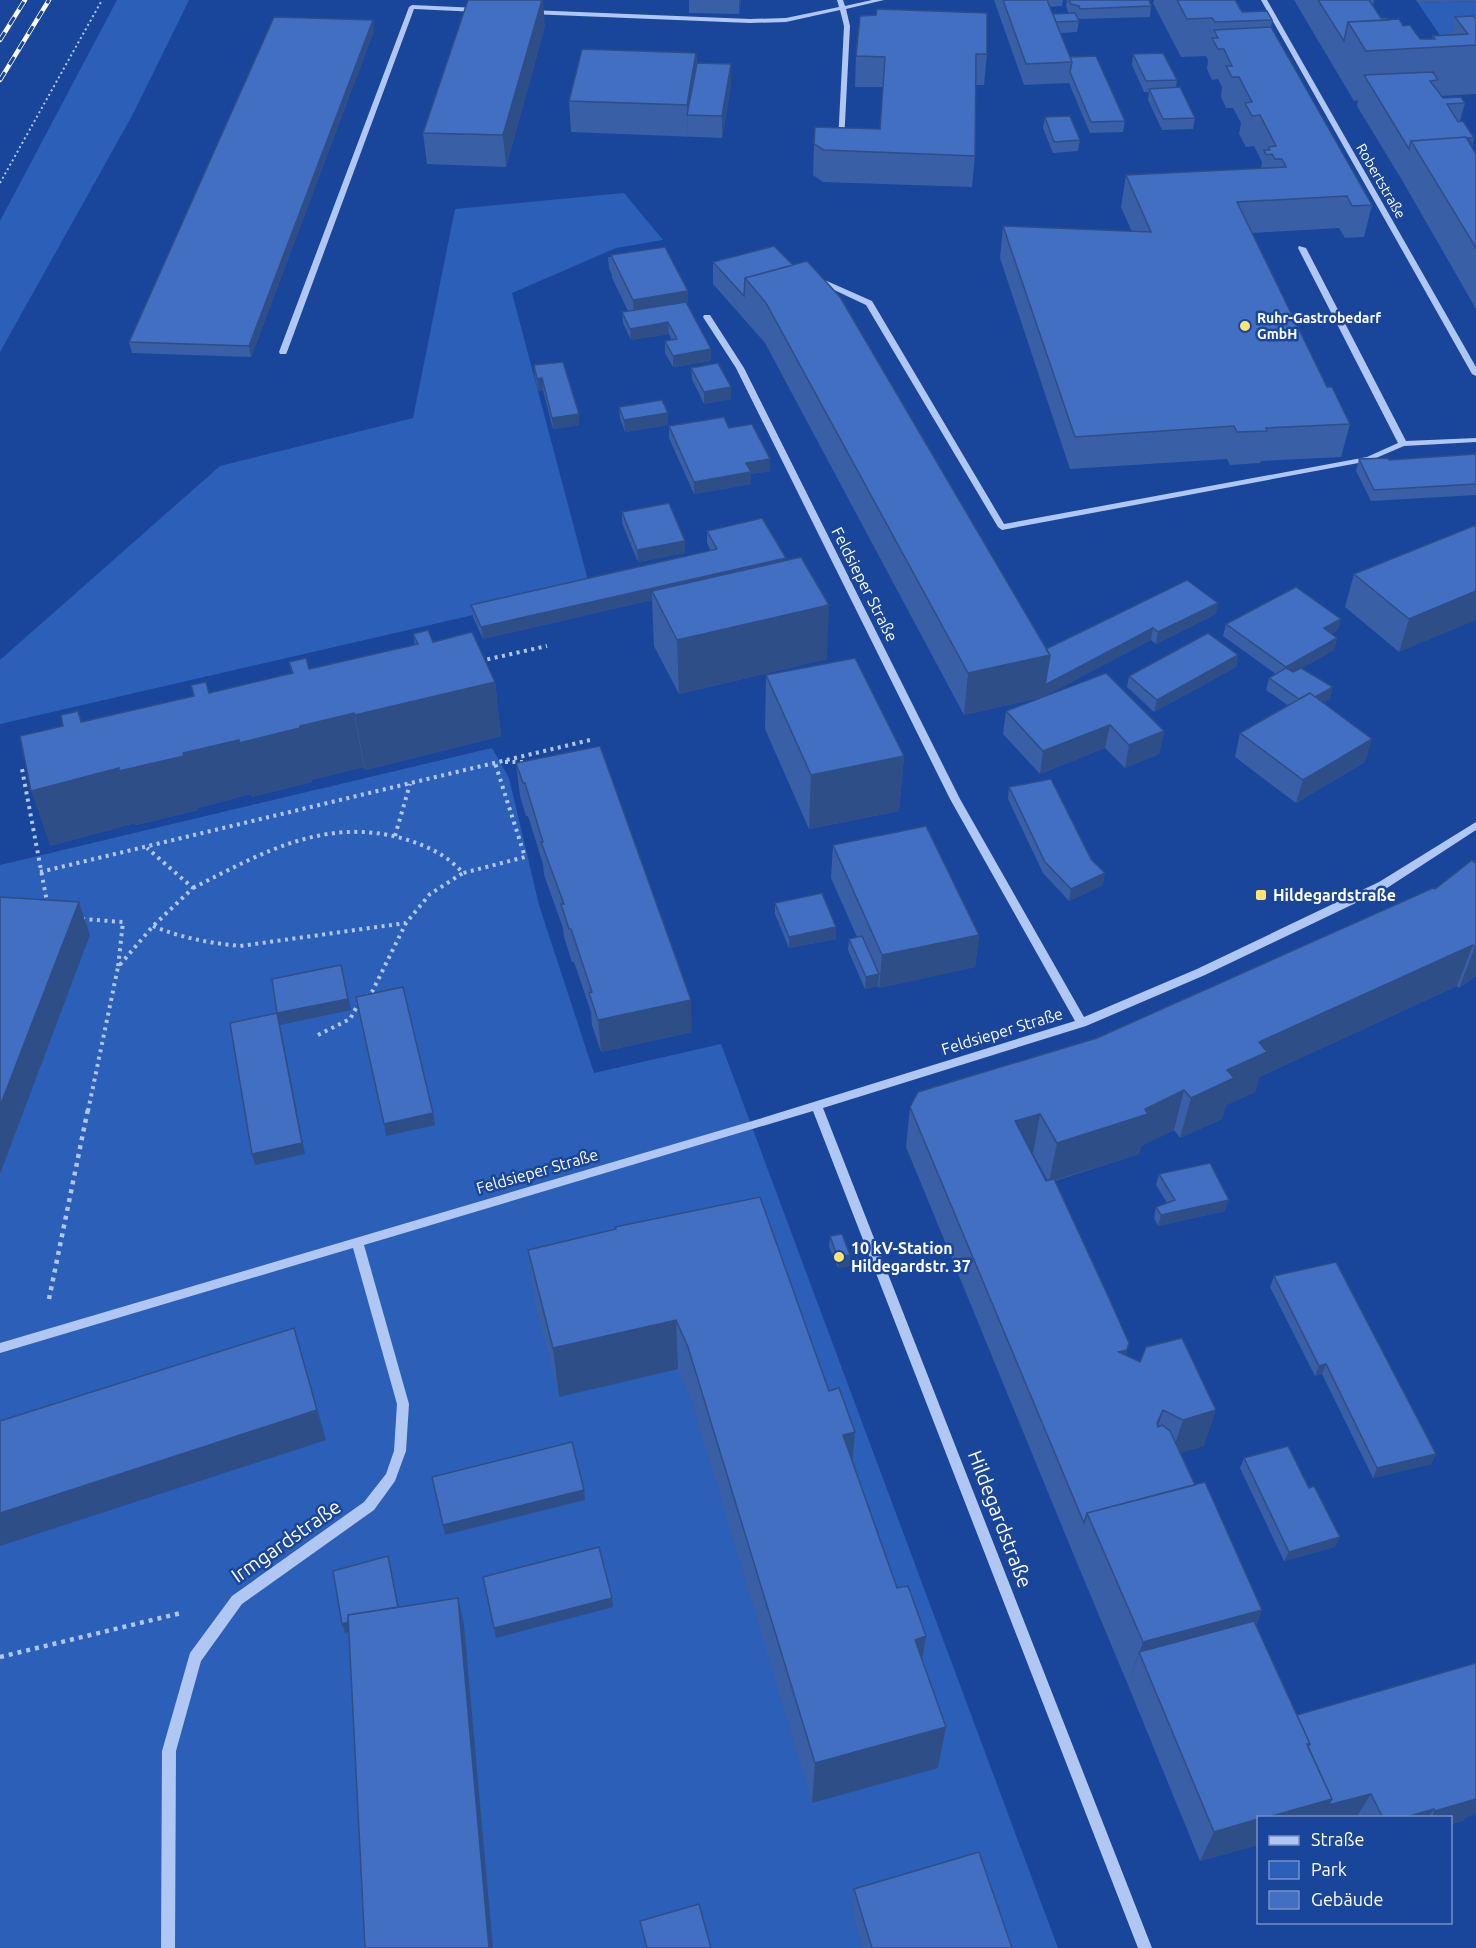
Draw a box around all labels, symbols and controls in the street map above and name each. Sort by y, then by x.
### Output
street label: Robertstraße [1353,141,1409,221]
place label: Ruhr-Gastrobedarf GmbH [1257,310,1381,342]
marker: Ruhr-Gastrobedarf GmbH [1238,319,1252,333]
street label: Feldsieper Straße [828,524,902,644]
place label: Hildegardstraße [1273,886,1396,904]
marker: Hildegardstraße [1254,888,1268,902]
street label: Feldsieper Straße [939,1004,1065,1058]
street label: Feldsieper Straße [474,1145,600,1197]
place label: 10 kV-Station Hildegardstr. 37 [851,1239,971,1275]
marker: 10 kV-Station Hildegardstr. 37 [832,1250,846,1264]
street label: Hildegardstraße [964,1447,1037,1591]
street label: Irmgardstraße [226,1494,345,1587]
legend [1257,1816,1452,1924]
text: Straße [1311,1829,1364,1849]
text: Park [1311,1859,1347,1879]
text: Gebäude [1311,1889,1383,1909]

